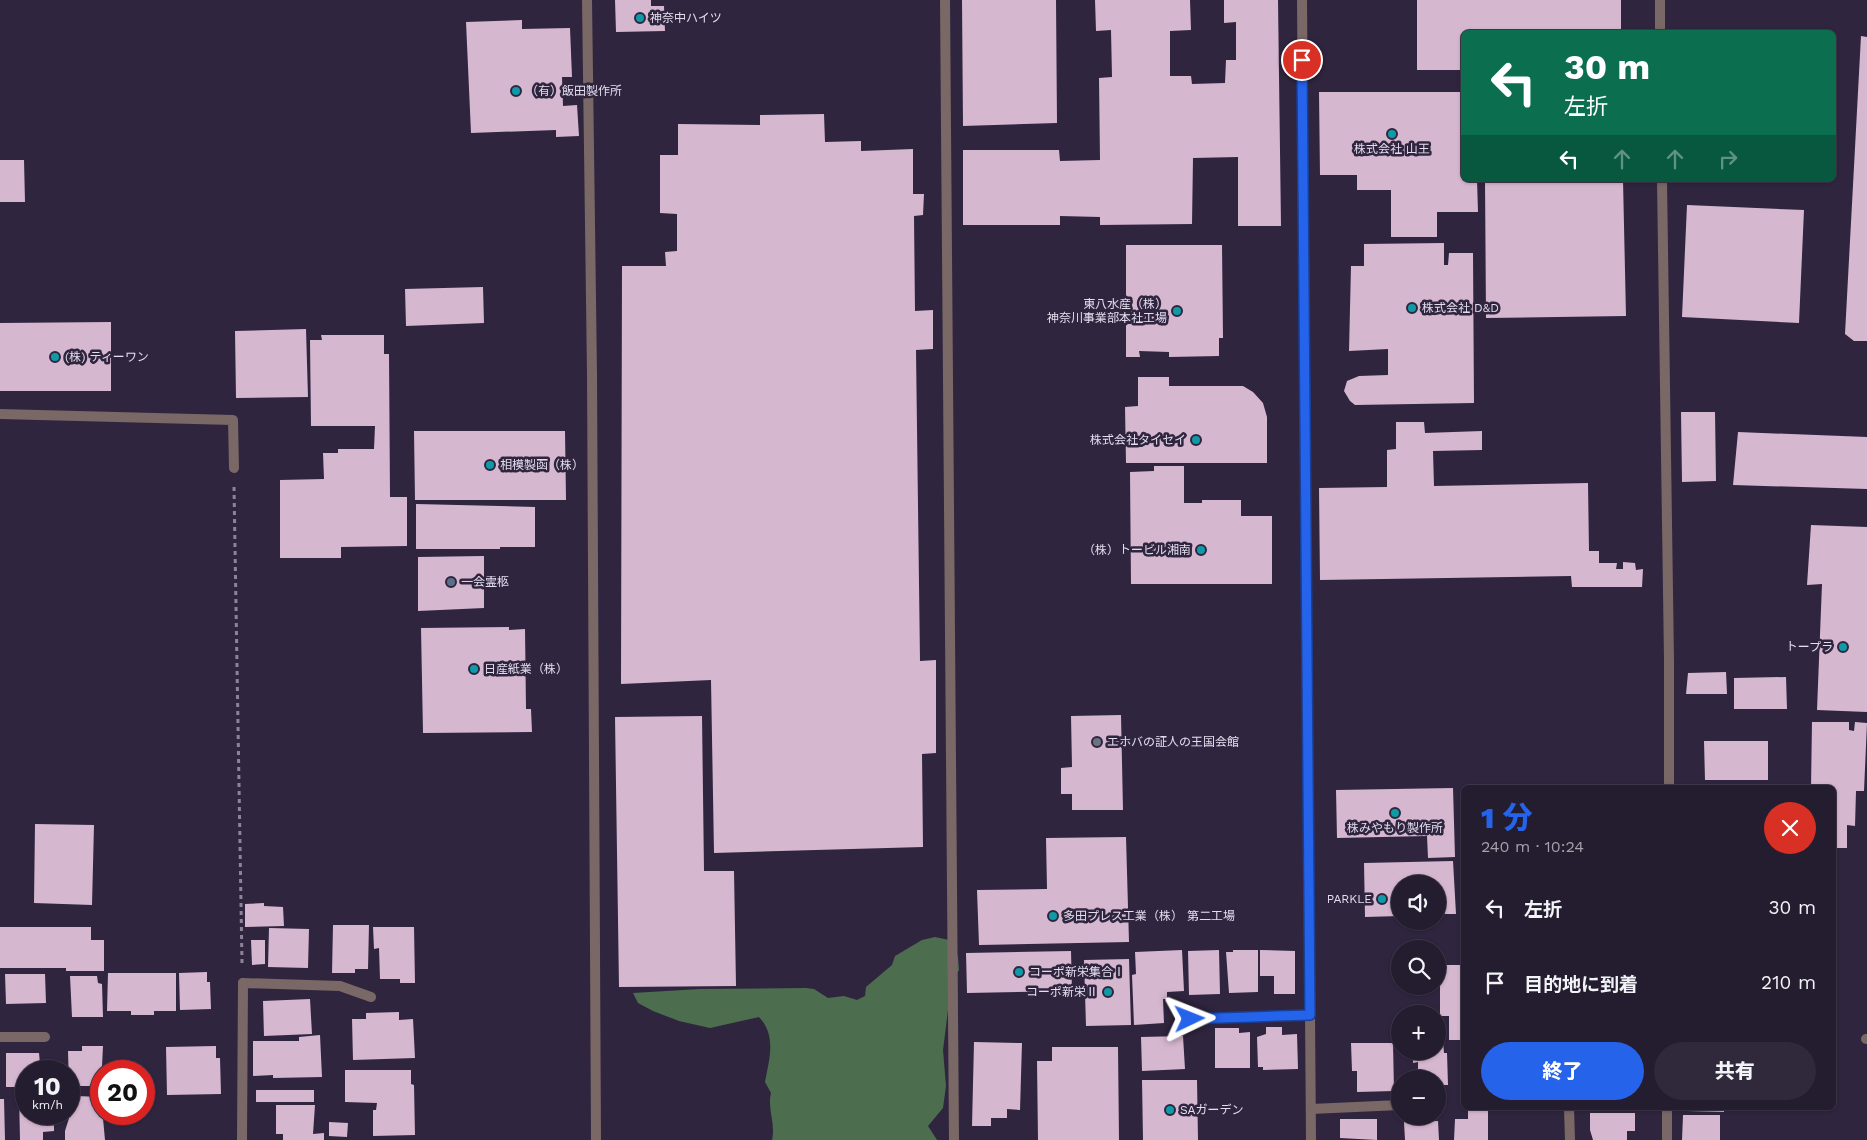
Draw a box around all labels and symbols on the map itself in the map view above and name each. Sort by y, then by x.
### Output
place label: 神奈中ハイツ [650,11,722,25]
marker: 神奈中ハイツ [634,12,646,24]
pin [1281,39,1323,81]
place label: （有）飯田製作所 [526,84,622,98]
marker: （有）飯田製作所 [510,85,522,97]
marker: 株式会社 山王 [1386,128,1398,140]
place label: 株式会社 山王 [1354,142,1430,156]
place label: 東八水産（株） 神奈川事業部本社工場 [1047,297,1167,325]
place label: 株式会社 D&D [1422,301,1499,315]
marker: 株式会社 D&D [1406,302,1418,314]
marker: 東八水産（株） 神奈川事業部本社工場 [1171,305,1183,317]
place label: (株) ティーワン [65,350,149,364]
marker: (株) ティーワン [49,351,61,363]
place label: 株式会社タイセイ [1090,433,1186,447]
marker: 株式会社タイセイ [1190,434,1202,446]
place label: 相模製函（株） [500,458,584,472]
marker: 相模製函（株） [484,459,496,471]
place label: （株）トービル湘南 [1083,543,1191,557]
marker: （株）トービル湘南 [1195,544,1207,556]
place label: 一会霊柩 [461,575,509,589]
marker: 一会霊柩 [445,576,457,588]
place label: トープラ [1786,640,1833,654]
marker: トープラ [1837,641,1849,653]
place label: 日産紙業（株） [484,662,568,676]
marker: 日産紙業（株） [468,663,480,675]
place label: エホバの証人の王国会館 [1107,735,1239,749]
marker: エホバの証人の王国会館 [1091,736,1103,748]
marker: 株みやもり製作所 [1389,807,1401,819]
place label: 株みやもり製作所 [1347,821,1443,835]
place label: PARKLE [1327,892,1372,906]
marker: PARKLE [1376,893,1388,905]
place label: 多田プレス工業（株） 第二工場 [1063,909,1235,923]
marker: 多田プレス工業（株） 第二工場 [1047,910,1059,922]
place label: コーポ新栄集合Ⅰ [1029,965,1125,979]
marker: コーポ新栄集合Ⅰ [1013,966,1025,978]
place label: コーポ新栄Ⅱ [1026,985,1098,999]
marker: コーポ新栄Ⅱ [1102,986,1114,998]
position arrow [1163,992,1215,1044]
speed limit sign: 20 [90,1060,155,1125]
place label: SAガーデン [1180,1103,1244,1117]
marker: SAガーデン [1164,1104,1176,1116]

